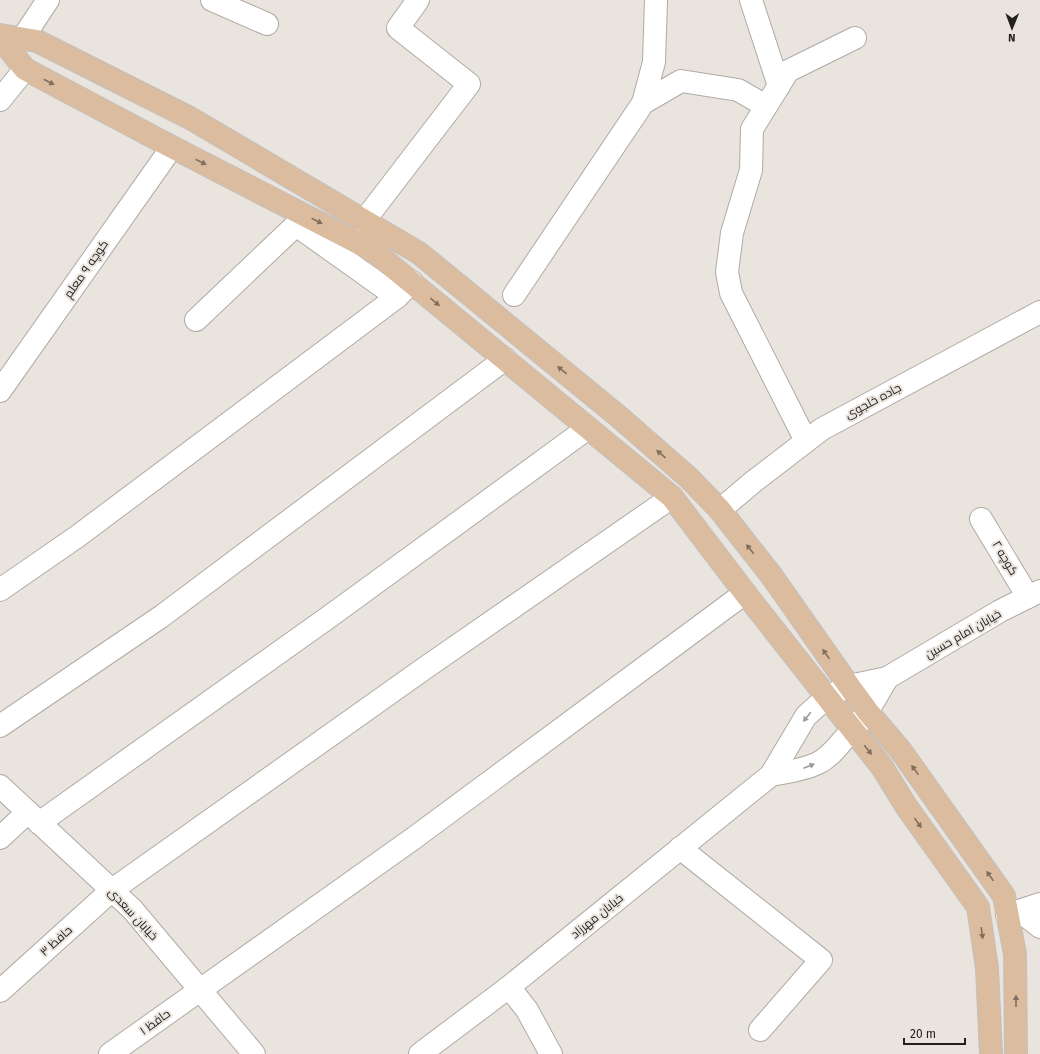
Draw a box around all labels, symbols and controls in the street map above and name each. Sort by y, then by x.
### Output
north arrow [992,8,1032,48]
text: N [1008,31,1016,44]
one-way arrow [43,78,55,85]
one-way arrow [196,159,207,165]
one-way arrow [311,218,323,224]
street label: کوچه ۹ معلم [61,237,113,302]
one-way arrow [430,297,441,306]
one-way arrow [557,366,567,374]
street label: جاده خلجوی [843,380,903,422]
one-way arrow [656,449,666,459]
street label: کوچه ۲ [988,538,1021,579]
one-way arrow [746,543,754,554]
street label: خیابان امام حسین [922,607,1004,662]
one-way arrow [822,648,831,659]
one-way arrow [802,712,811,722]
one-way arrow [864,745,873,755]
one-way arrow [803,763,815,769]
one-way arrow [911,765,919,776]
one-way arrow [914,818,922,828]
one-way arrow [986,871,994,882]
street label: خیابان سعدی [105,885,161,943]
street label: خیابان مهرزاد [568,891,626,941]
street label: حافظ ۳ [37,923,75,959]
one-way arrow [979,927,985,939]
one-way arrow [1013,994,1019,1007]
street label: حافظ ۱ [137,1006,173,1038]
scale bar [904,1020,965,1046]
text: 20 m [910,1027,936,1041]

